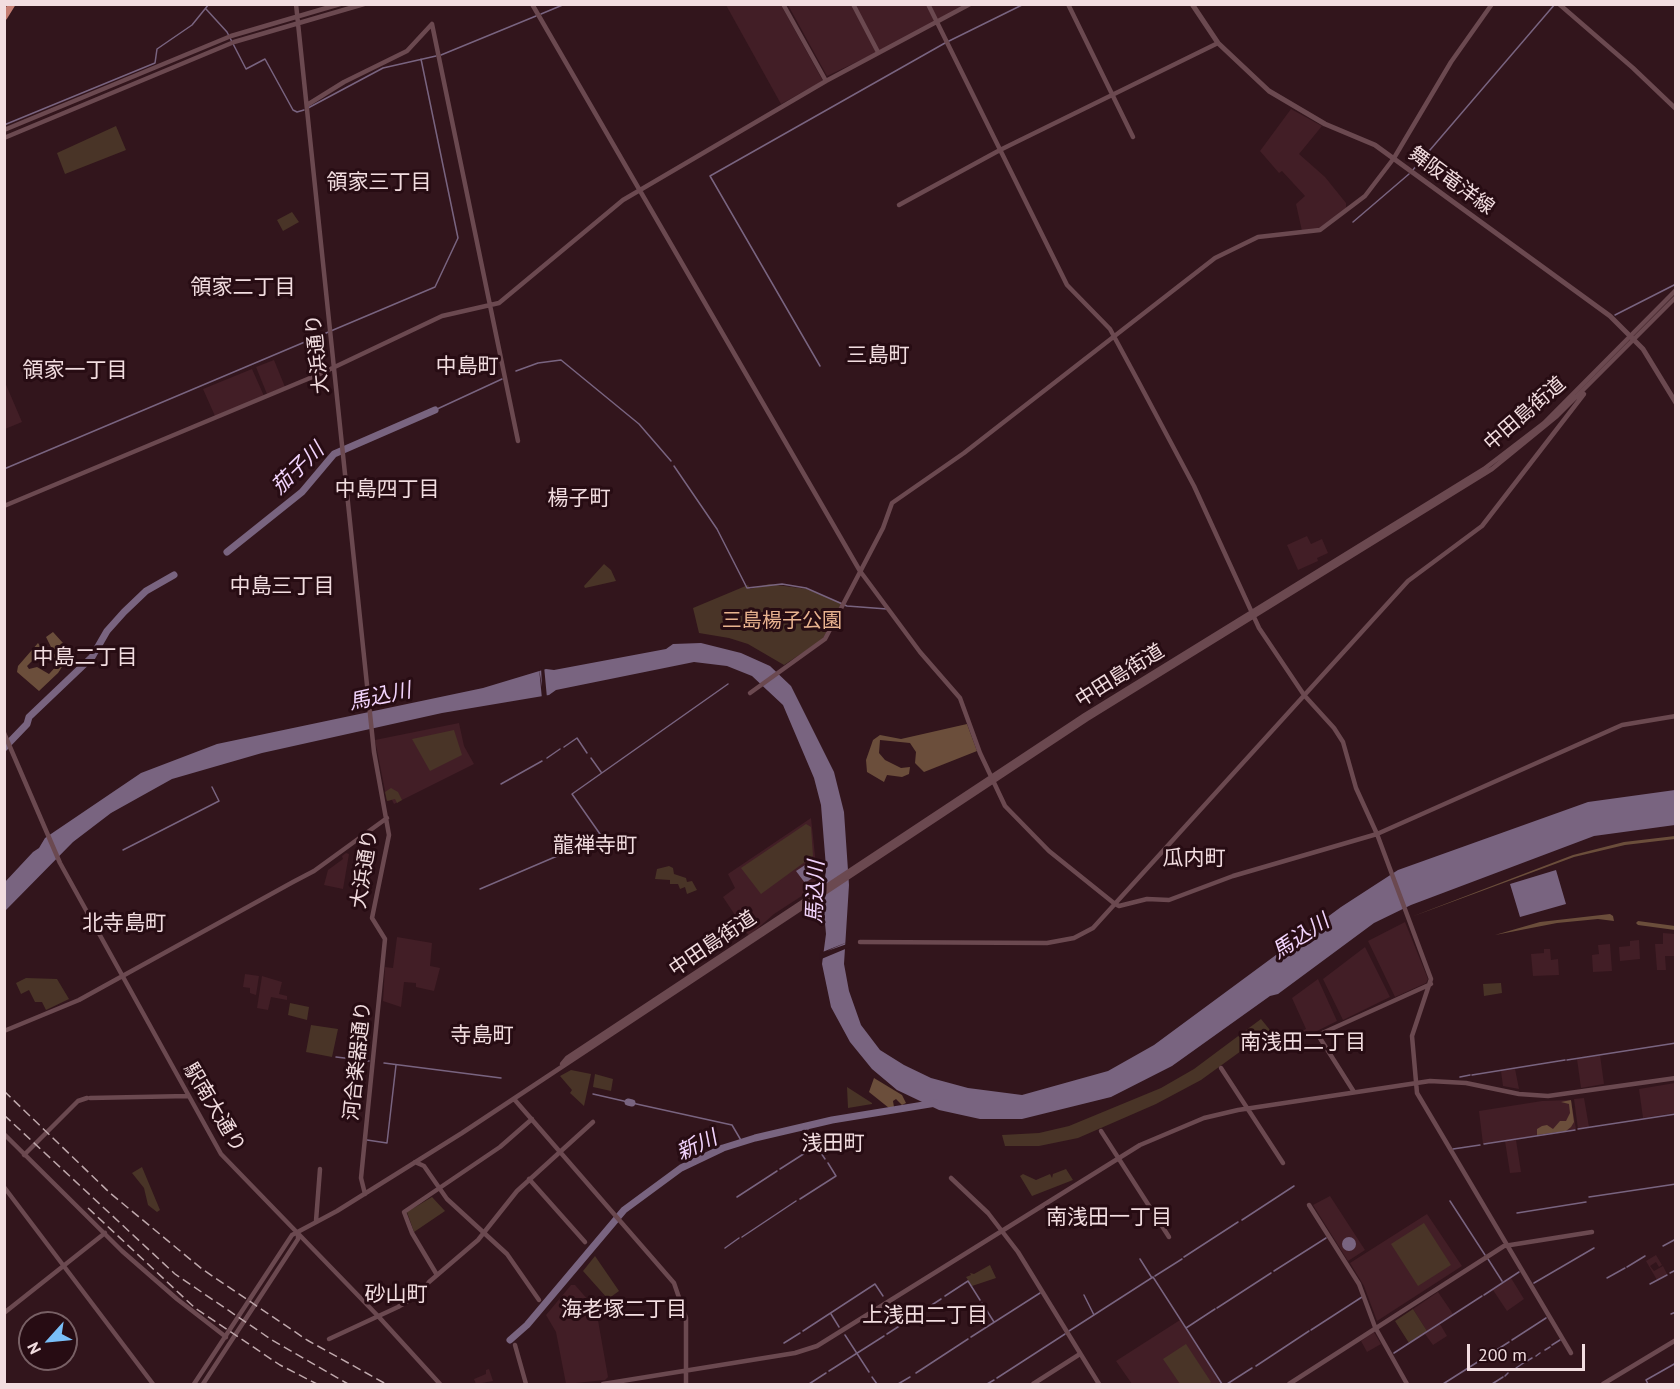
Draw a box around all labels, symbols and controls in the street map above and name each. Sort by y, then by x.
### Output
street label: 舞阪竜洋線 [1403,142,1499,220]
district label: 領家三丁目 [327,170,431,196]
district label: 領家二丁目 [191,275,295,301]
street label: 大浜通り [302,313,334,395]
district label: 三島町 [847,343,909,369]
district label: 中島町 [436,354,498,380]
district label: 領家一丁目 [23,358,127,384]
street label: 中田島街道 [1479,372,1571,456]
water label: 茄子川 [267,438,329,500]
district label: 中島四丁目 [335,477,439,503]
district label: 楊子町 [548,486,610,512]
district label: 中島三丁目 [230,574,334,600]
park label: 三島楊子公園 [722,609,842,633]
street label: 中田島街道 [1071,639,1169,713]
district label: 中島二丁目 [33,645,137,671]
water label: 馬込川 [347,678,413,716]
street label: 大浜通り [347,828,383,910]
district label: 龍禅寺町 [553,833,637,859]
district label: 瓜内町 [1163,846,1225,872]
water label: 馬込川 [802,860,830,924]
street label: 中田島街道 [665,906,761,982]
water label: 馬込川 [1268,909,1334,965]
district label: 北寺島町 [82,911,166,937]
street label: 河合楽器通り [340,1000,376,1122]
district label: 寺島町 [451,1023,513,1049]
district label: 南浅田二丁目 [1240,1030,1366,1056]
street label: 駅南大通り [178,1059,250,1157]
water label: 新川 [673,1126,721,1166]
district label: 浅田町 [802,1131,864,1157]
district label: 南浅田一丁目 [1046,1205,1172,1231]
district label: 砂山町 [365,1282,427,1308]
district label: 海老塚二丁目 [561,1297,687,1323]
district label: 上浅田二丁目 [862,1303,988,1329]
north arrow [18,1311,78,1371]
scale bar [1470,1332,1588,1370]
text: N [22,1339,45,1357]
text: 200 m [1478,1343,1527,1366]

